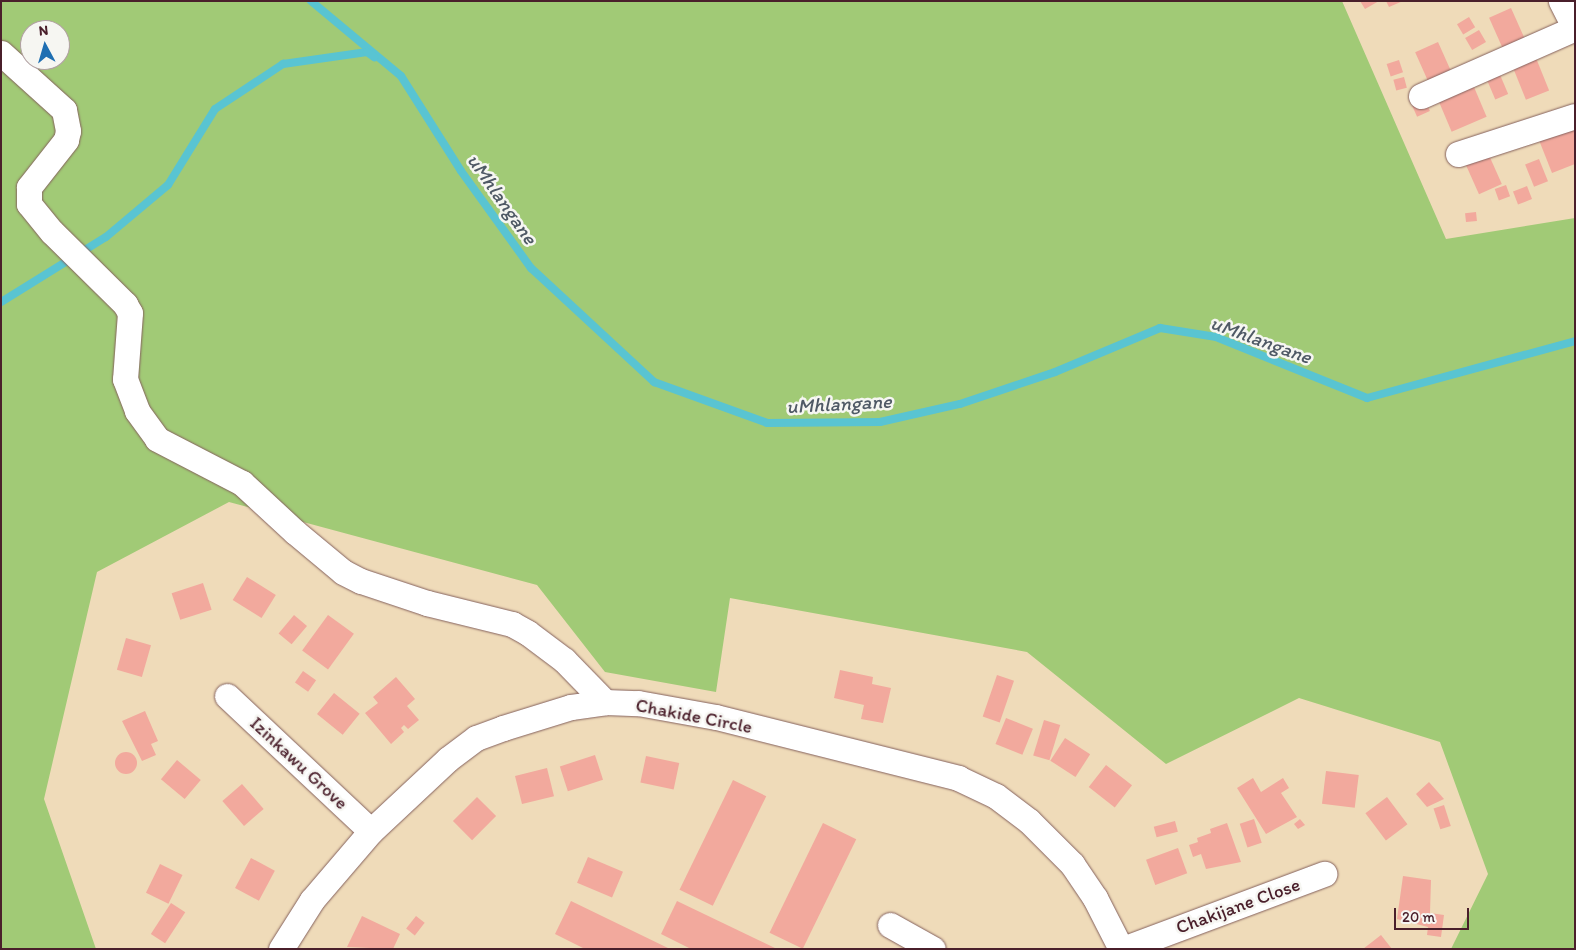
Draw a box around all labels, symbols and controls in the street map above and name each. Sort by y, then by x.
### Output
north arrow [20,20,70,70]
text: N [38,22,49,40]
water label: uMhlangane [462,149,542,249]
water label: uMhlangane [1207,311,1315,369]
water label: uMhlangane [786,389,892,419]
street label: Chakide Circle [634,694,754,738]
street label: Izinkawu Grove [245,712,353,814]
street label: Chakijane Close [1173,873,1303,939]
scale bar [1396,898,1471,930]
text: 20 m [1402,908,1435,926]

